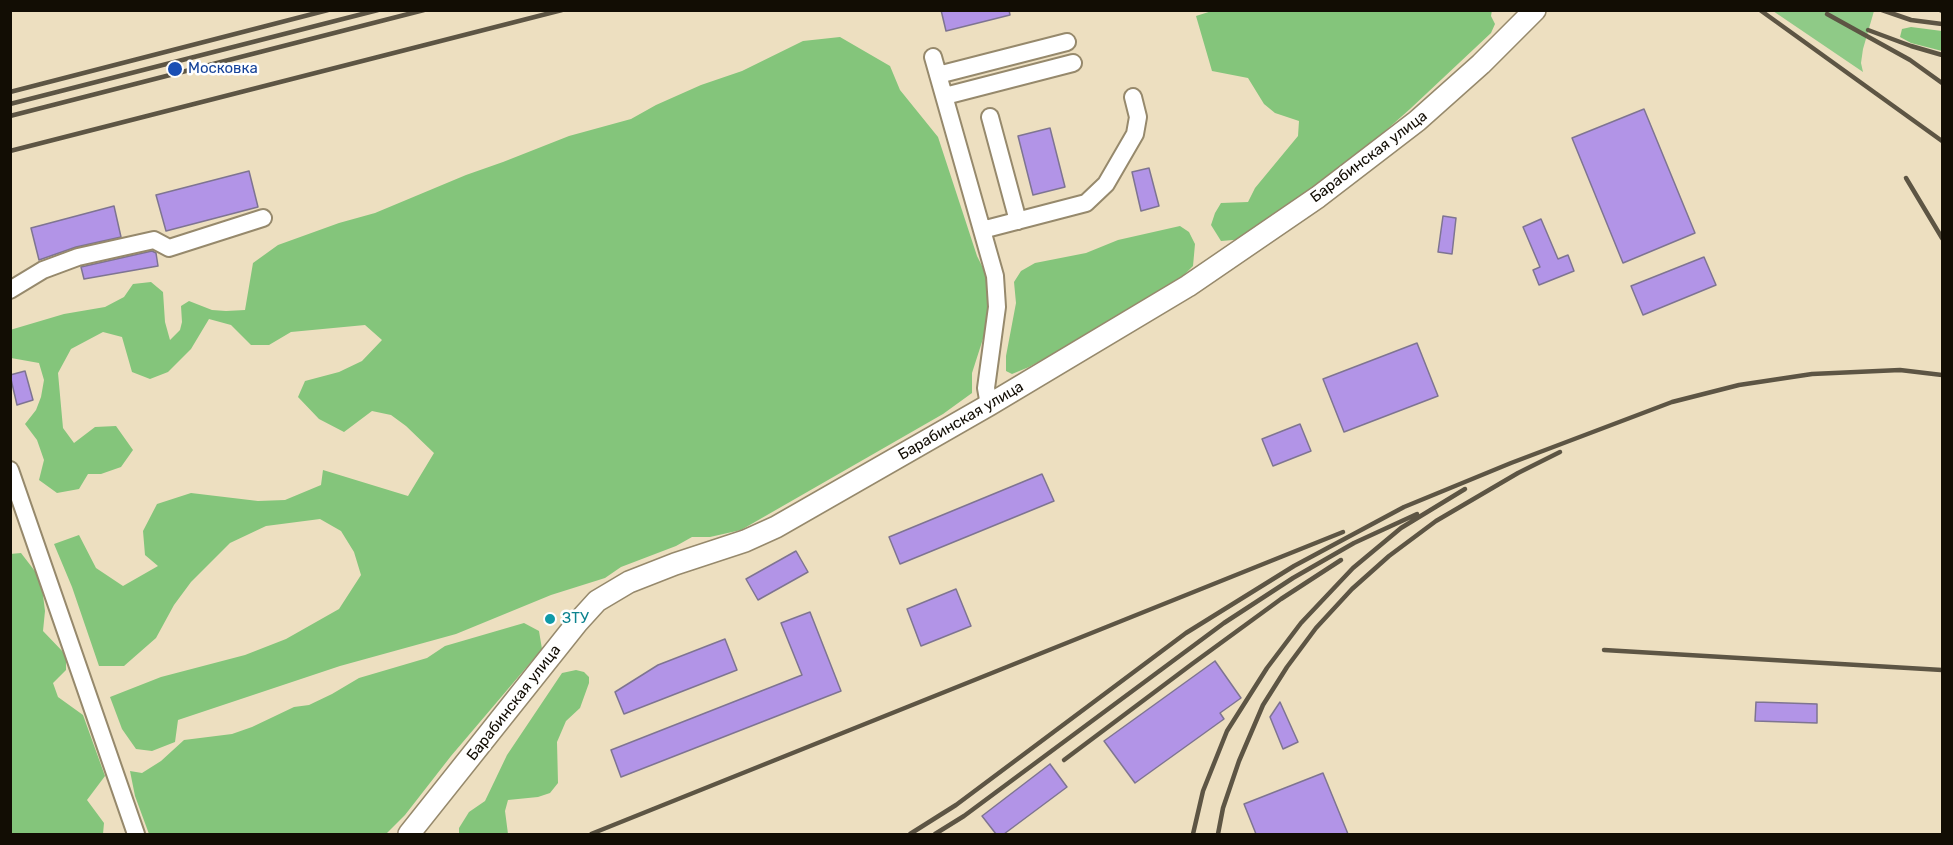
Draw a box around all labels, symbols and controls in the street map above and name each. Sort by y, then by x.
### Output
marker: Московка [166,60,184,78]
place label: Московка [188,60,258,78]
street label: Барабинская улица [1307,107,1431,207]
street label: Барабинская улица [895,378,1027,464]
place label: ЗТУ [562,610,589,628]
marker: ЗТУ [543,612,557,626]
street label: Барабинская улица [463,642,565,764]

